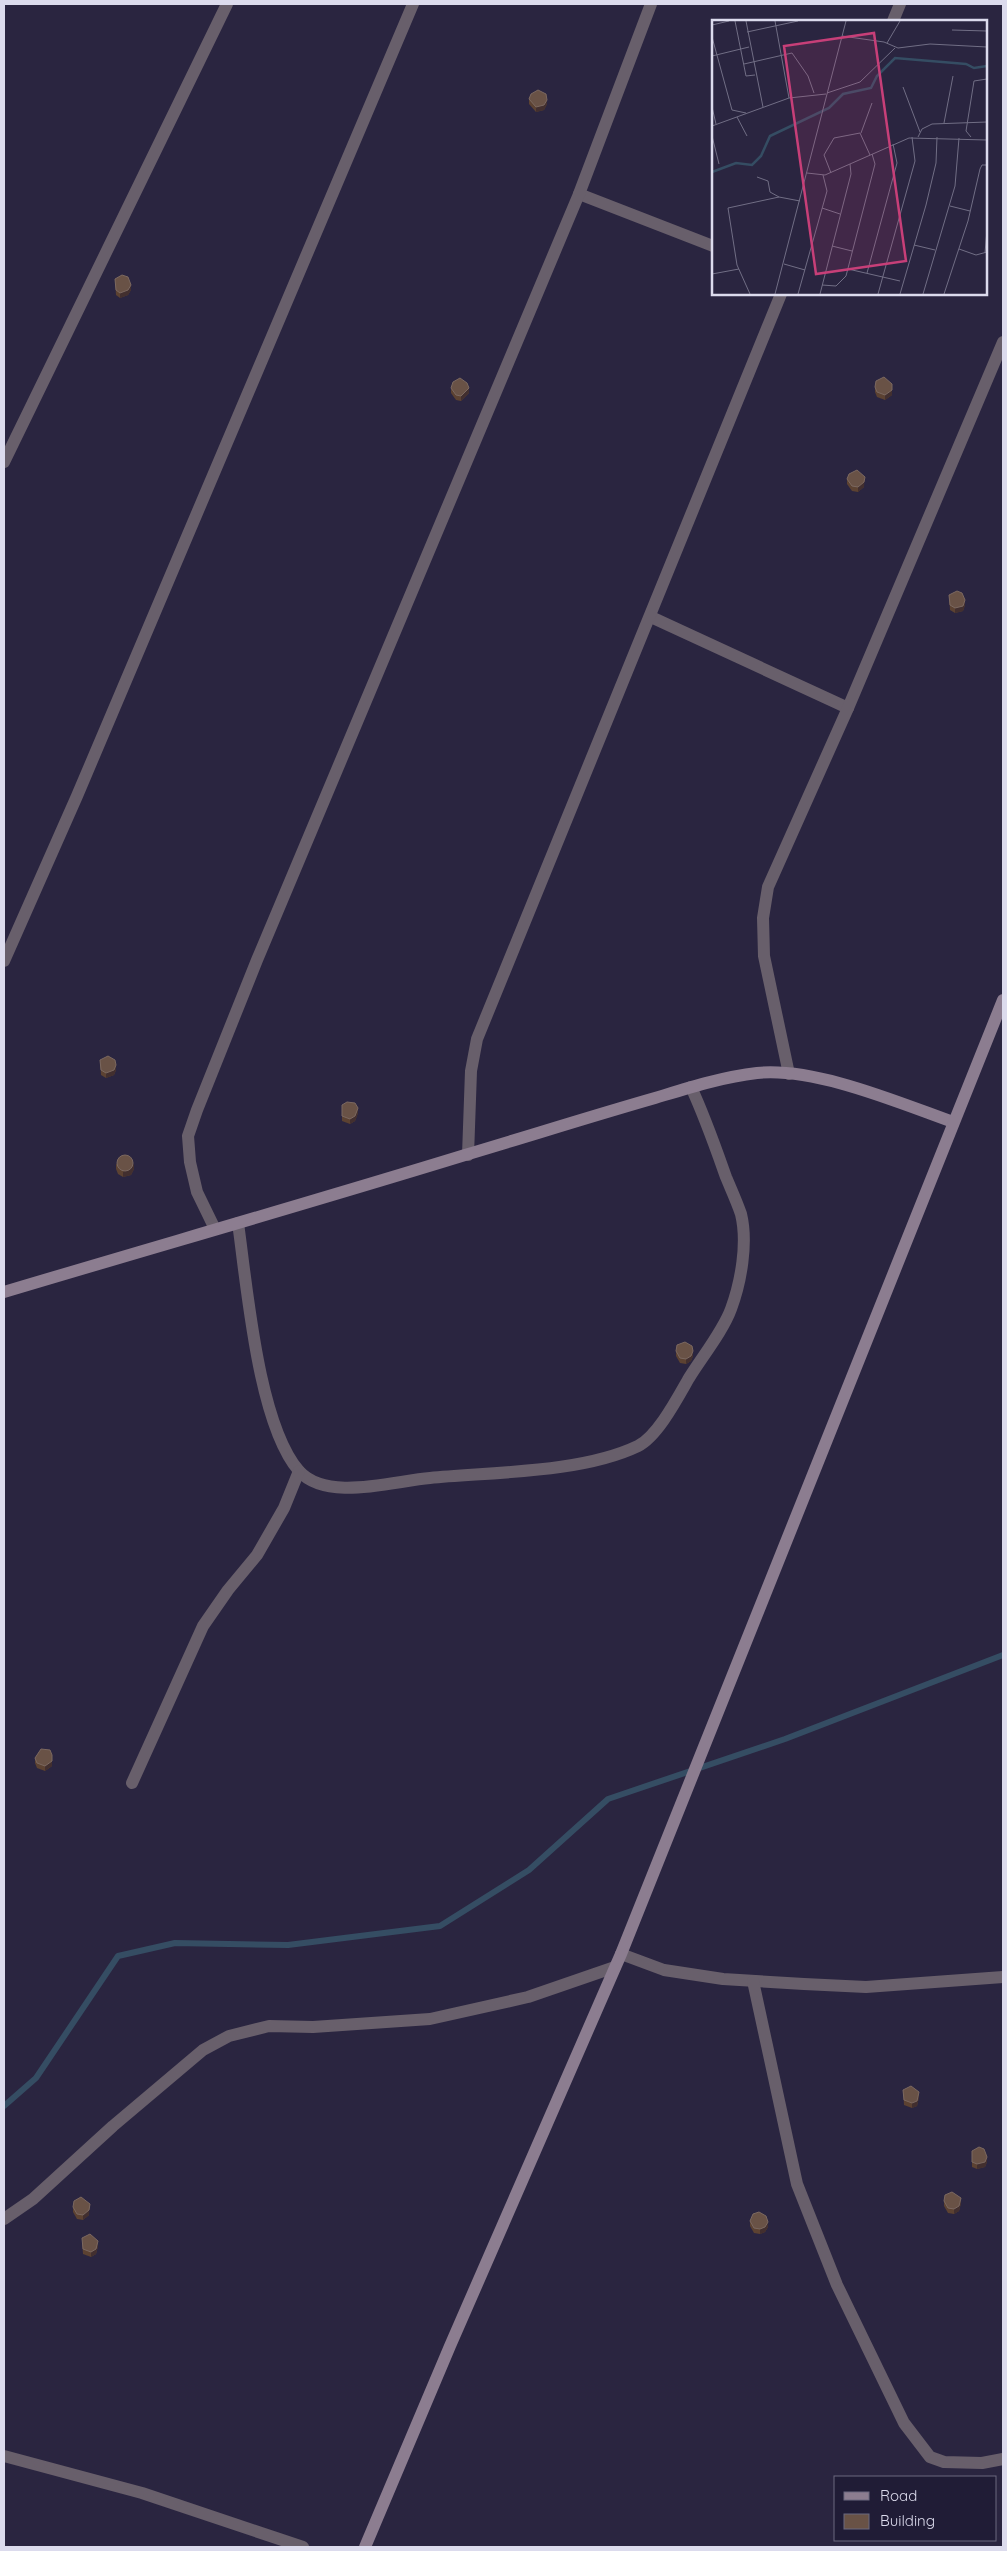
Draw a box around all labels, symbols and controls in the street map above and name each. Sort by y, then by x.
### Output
inset map [712,20,987,295]
legend [834,2476,997,2541]
text: Road [880,2486,917,2505]
text: Building [880,2511,935,2530]

